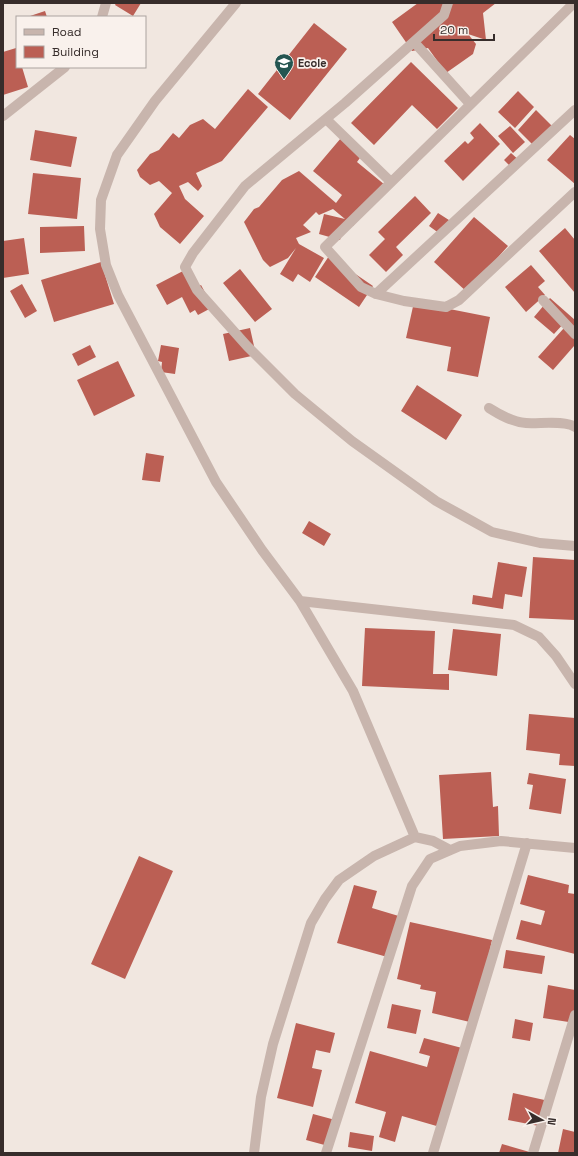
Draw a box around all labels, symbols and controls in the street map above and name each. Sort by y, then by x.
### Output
legend [16,16,146,68]
scale bar [434,16,494,42]
text: 20 m [440,22,468,38]
text: Road [52,24,81,40]
text: Building [52,44,99,60]
school or university icon: Ecole [273,52,295,80]
place label: Ecole [298,56,327,70]
north arrow [522,1100,562,1140]
text: N [544,1117,559,1126]

